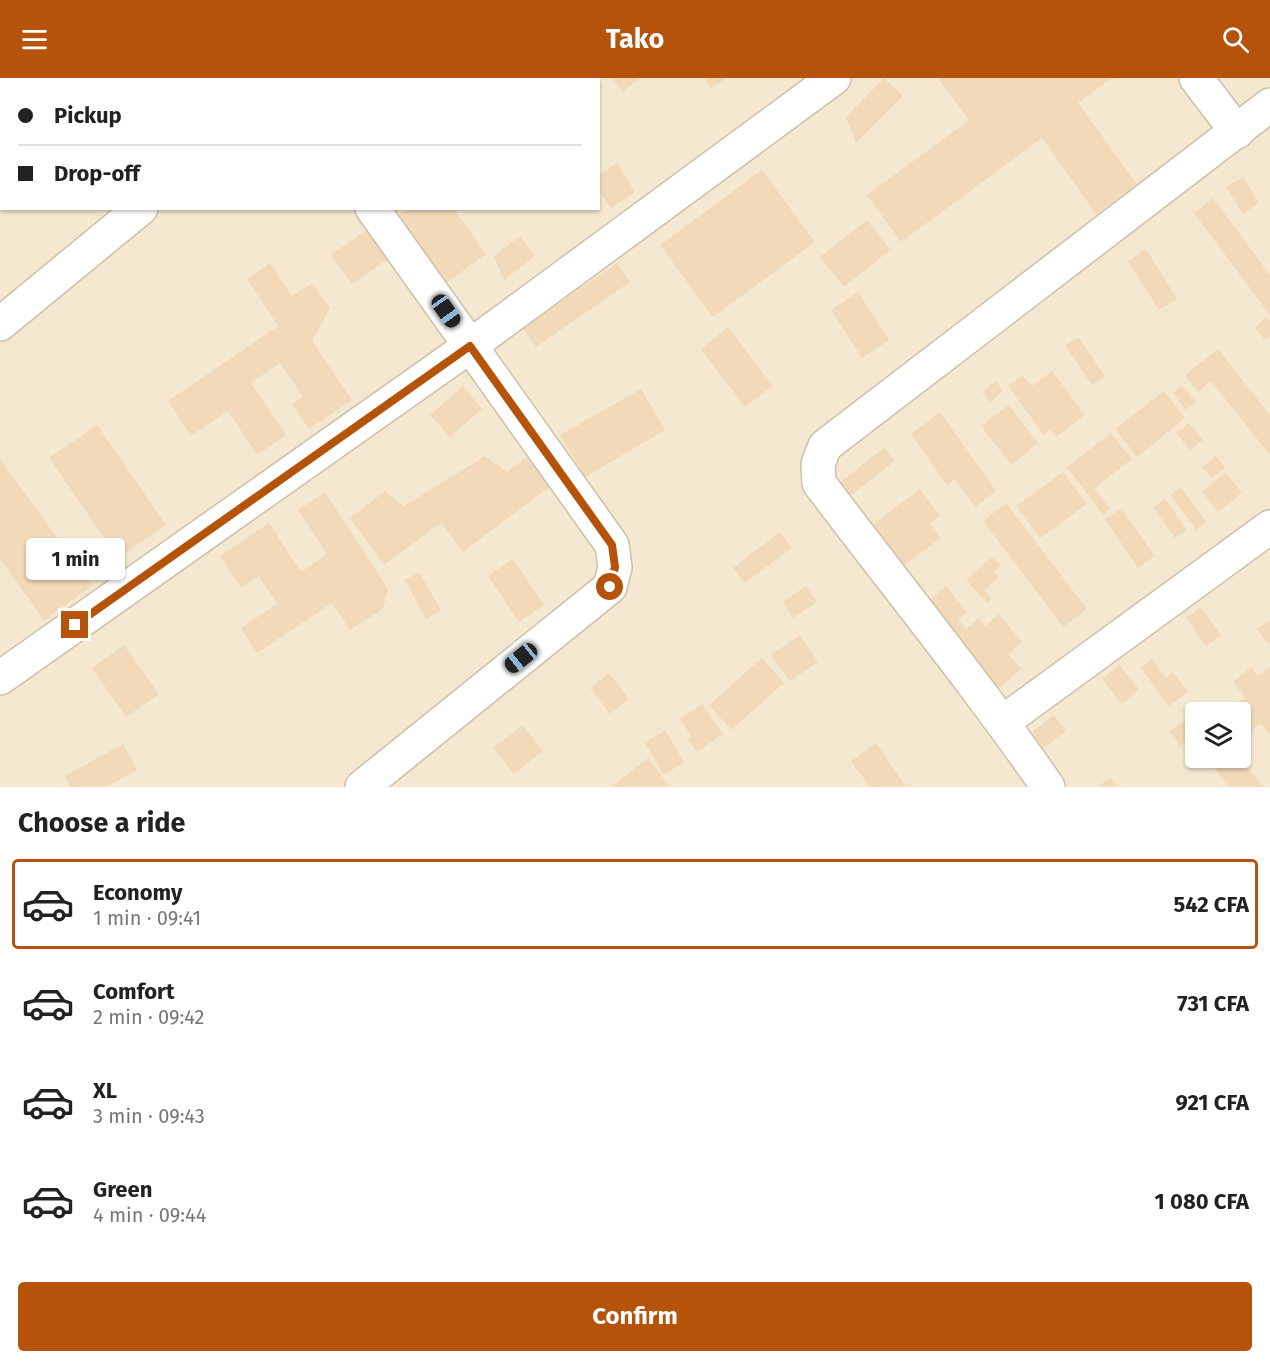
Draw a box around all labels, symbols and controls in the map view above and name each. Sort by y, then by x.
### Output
icon: menu [18,23,51,56]
text: Tako [606,23,664,55]
icon: search [1219,23,1252,56]
text: Pickup [54,102,122,129]
text: Drop-off [54,160,140,187]
car [428,291,464,331]
callout: 1 min [26,538,124,580]
text: 1 min [51,547,100,571]
route start [596,573,623,600]
route end [61,611,88,638]
car [501,640,541,676]
map controls [1185,702,1251,768]
button: layers [1185,702,1251,768]
text: Choose a ride [18,807,185,839]
icon: car [21,877,75,931]
text: Economy [93,879,182,906]
text: 542 CFA [1173,891,1249,918]
text: 1 min · 09:41 [93,906,201,930]
icon: car [21,976,75,1030]
text: Comfort [93,978,174,1005]
text: 731 CFA [1177,990,1249,1017]
text: 2 min · 09:42 [93,1005,204,1029]
icon: car [21,1075,75,1129]
text: XL [93,1077,117,1104]
text: 921 CFA [1176,1089,1249,1116]
text: 3 min · 09:43 [93,1104,205,1128]
icon: car [21,1174,75,1228]
text: Green [93,1176,152,1203]
text: 1 080 CFA [1155,1188,1249,1215]
text: 4 min · 09:44 [93,1203,206,1227]
button: Confirm [18,1282,1252,1351]

